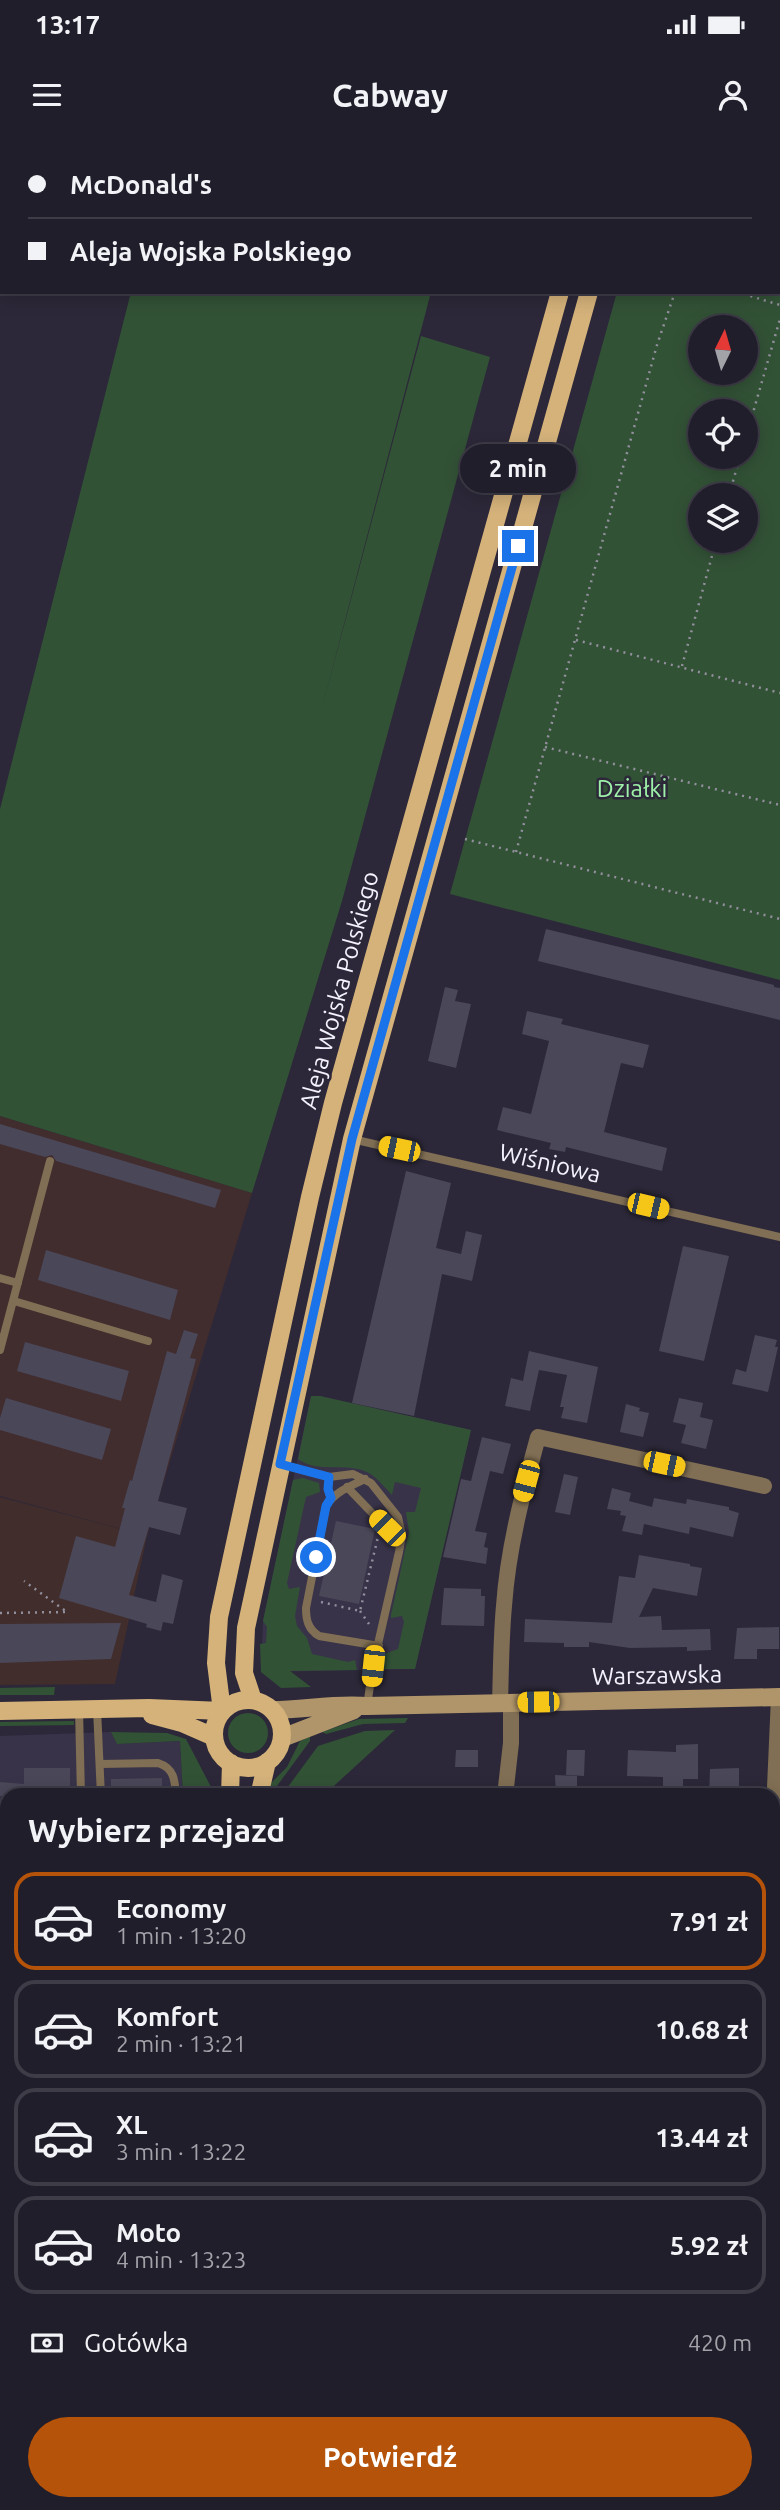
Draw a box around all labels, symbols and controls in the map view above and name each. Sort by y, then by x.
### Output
text: 13:17 [35,10,100,39]
icon: menu [28,76,66,114]
icon: person [714,76,752,114]
text: Cabway [332,77,448,113]
text: McDonald's [70,170,212,199]
text: Aleja Wojska Polskiego [70,237,352,266]
north arrow [688,315,758,385]
map controls [688,315,758,553]
button: locate [688,399,758,469]
callout: 2 min [460,444,576,494]
text: 2 min [489,456,547,481]
button: layers [688,483,758,553]
route end [502,530,534,562]
park label: Działki [597,775,667,802]
street label: Aleja Wojska Polskiego [294,868,384,1112]
car [377,1134,422,1164]
street label: Wiśniowa [497,1138,603,1188]
car [626,1191,671,1221]
car [642,1449,687,1479]
car [511,1458,542,1504]
car [365,1506,410,1550]
route start [300,1541,332,1573]
car [361,1644,386,1688]
street label: Warszawska [592,1660,722,1690]
car [517,1691,560,1713]
text: Wybierz przejazd [28,1812,286,1848]
icon: car [32,1890,95,1953]
text: Economy [116,1894,226,1923]
text: 7.91 zł [670,1907,748,1936]
text: 1 min · 13:20 [116,1923,247,1948]
icon: car [32,1998,95,2061]
text: Komfort [116,2002,219,2031]
text: 10.68 zł [655,2015,748,2044]
text: 2 min · 13:21 [116,2031,247,2056]
icon: car [32,2106,95,2169]
text: XL [116,2110,147,2139]
text: 13.44 zł [655,2123,748,2152]
text: 3 min · 13:22 [116,2139,247,2164]
icon: car [32,2214,95,2277]
text: Moto [116,2218,181,2247]
text: 5.92 zł [670,2231,748,2260]
text: 4 min · 13:23 [116,2247,247,2272]
icon: cash [28,2324,66,2362]
text: Gotówka [84,2328,188,2357]
text: 420 m [688,2330,752,2355]
button: Potwierdź [28,2417,752,2497]

